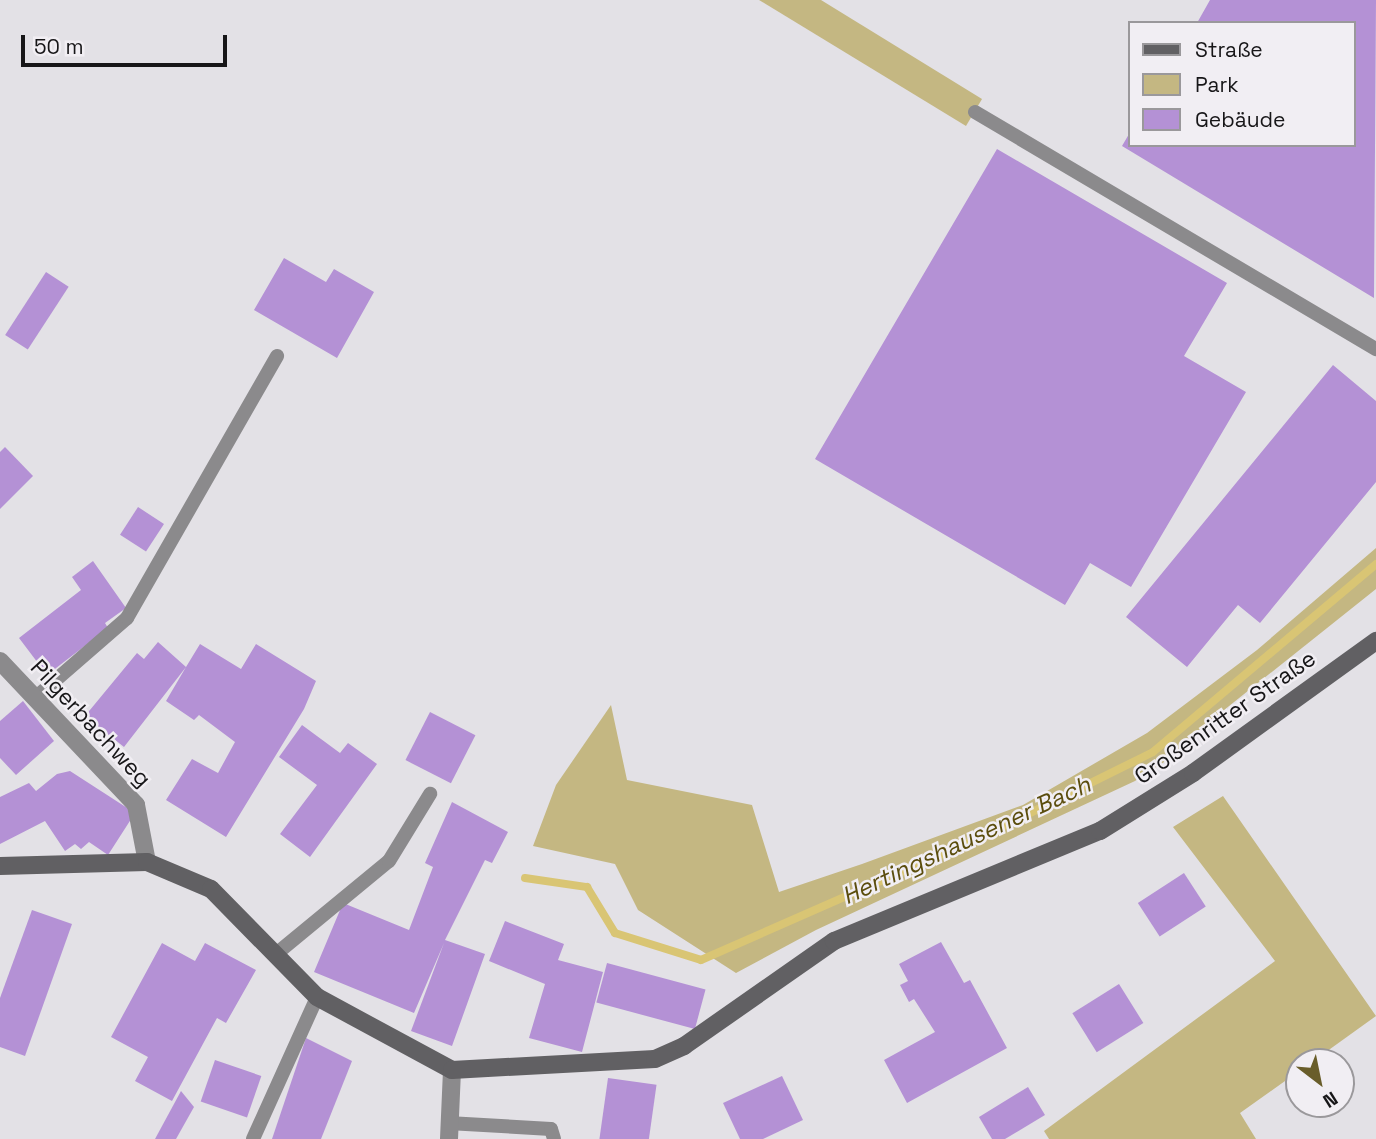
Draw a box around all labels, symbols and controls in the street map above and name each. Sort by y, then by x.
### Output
scale bar [24,21,231,65]
legend [1128,21,1355,147]
text: 50 m [34,33,84,60]
text: Straße [1195,36,1263,63]
text: Park [1195,71,1239,98]
text: Gebäude [1195,106,1285,133]
street label: Großenritter Straße [1129,644,1321,790]
street label: Pilgerbachweg [25,654,157,792]
water label: Hertingshausener Bach [837,770,1095,910]
north arrow [1285,1048,1355,1118]
text: N [1318,1086,1342,1114]

